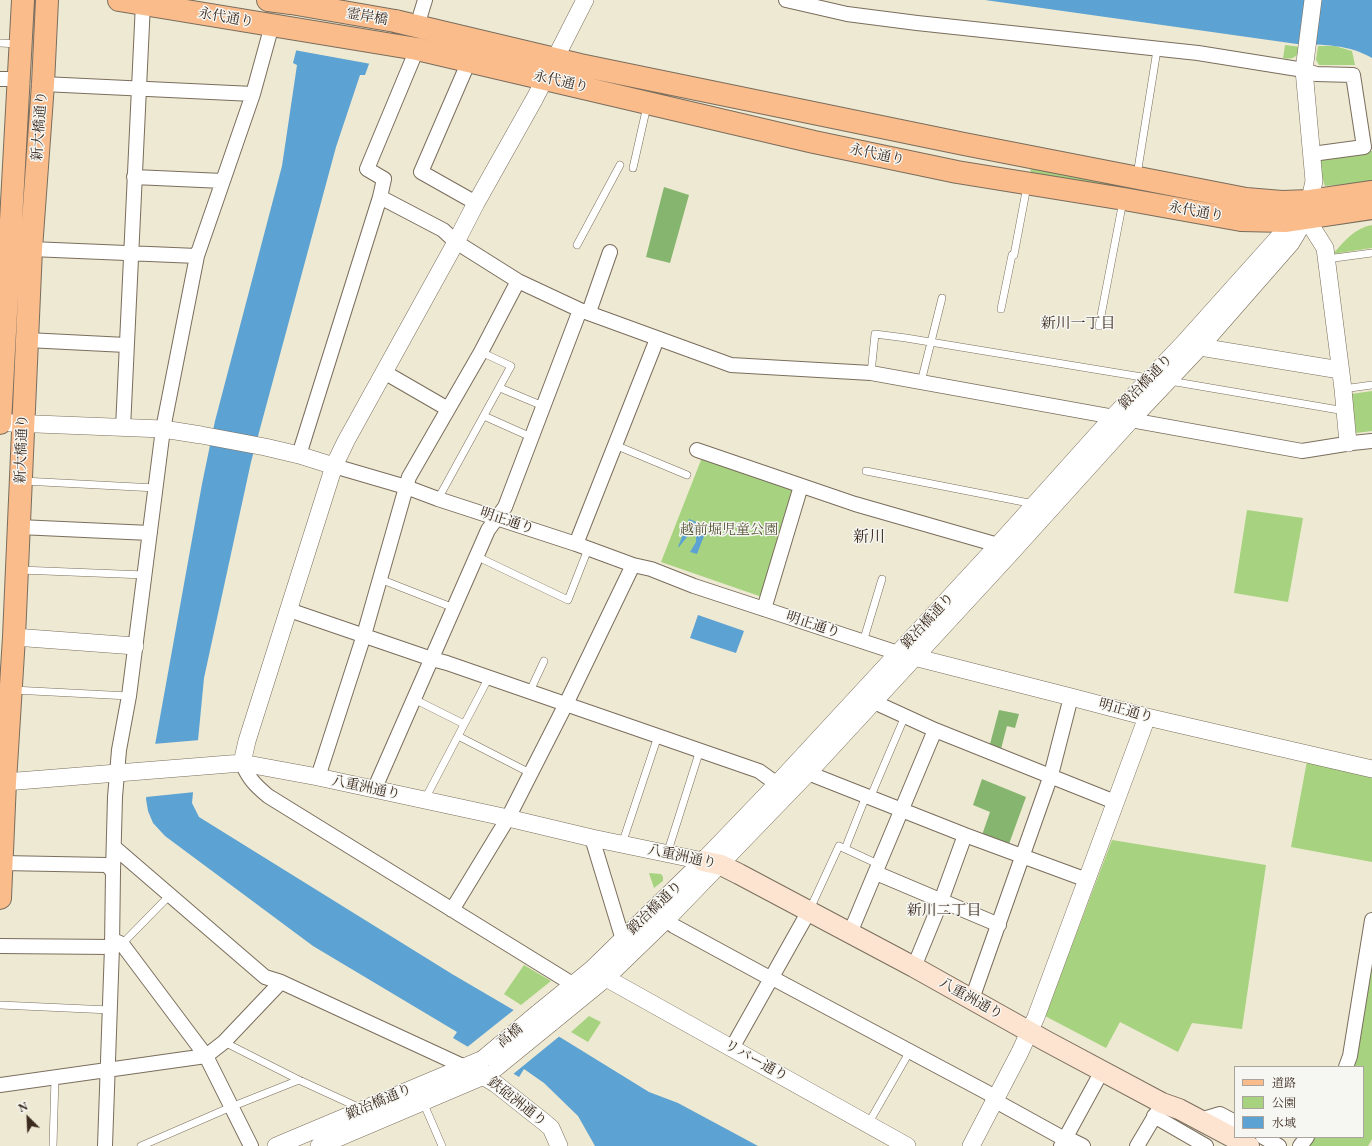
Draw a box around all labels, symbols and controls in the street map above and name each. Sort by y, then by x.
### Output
street label: 永代通り [197,5,255,31]
street label: 霊岸橋 [345,5,389,29]
street label: 永代通り [532,68,590,96]
street label: 新大橋通り [29,90,51,162]
street label: 永代通り [848,141,906,169]
street label: 永代通り [1167,199,1225,225]
district label: 新川一丁目 [1041,315,1115,333]
street label: 鍛冶橋通り [1116,351,1176,413]
street label: 新大橋通り [12,414,32,484]
street label: 明正通り [478,504,536,538]
park label: 越前堀児童公園 [680,522,778,538]
district label: 新川 [853,528,885,548]
street label: 鍛冶橋通り [898,590,958,652]
street label: 明正通り [784,608,842,642]
street label: 明正通り [1097,696,1155,726]
street label: 八重洲通り [330,773,402,803]
street label: 八重洲通り [646,842,718,872]
street label: 鍛冶橋通り [624,878,686,938]
district label: 新川二丁目 [907,902,981,920]
street label: 八重洲通り [936,975,1006,1023]
street label: 高橋 [494,1021,526,1051]
street label: リバー通り [721,1037,791,1085]
legend [1234,1066,1364,1138]
street label: 鉄砲洲通り [484,1074,550,1130]
text: 道路 [1272,1075,1296,1091]
street label: 鍛冶橋通り [344,1081,414,1123]
text: 公園 [1272,1095,1296,1111]
north arrow [8,1098,48,1138]
text: N [16,1099,30,1115]
text: 水域 [1272,1115,1296,1131]

